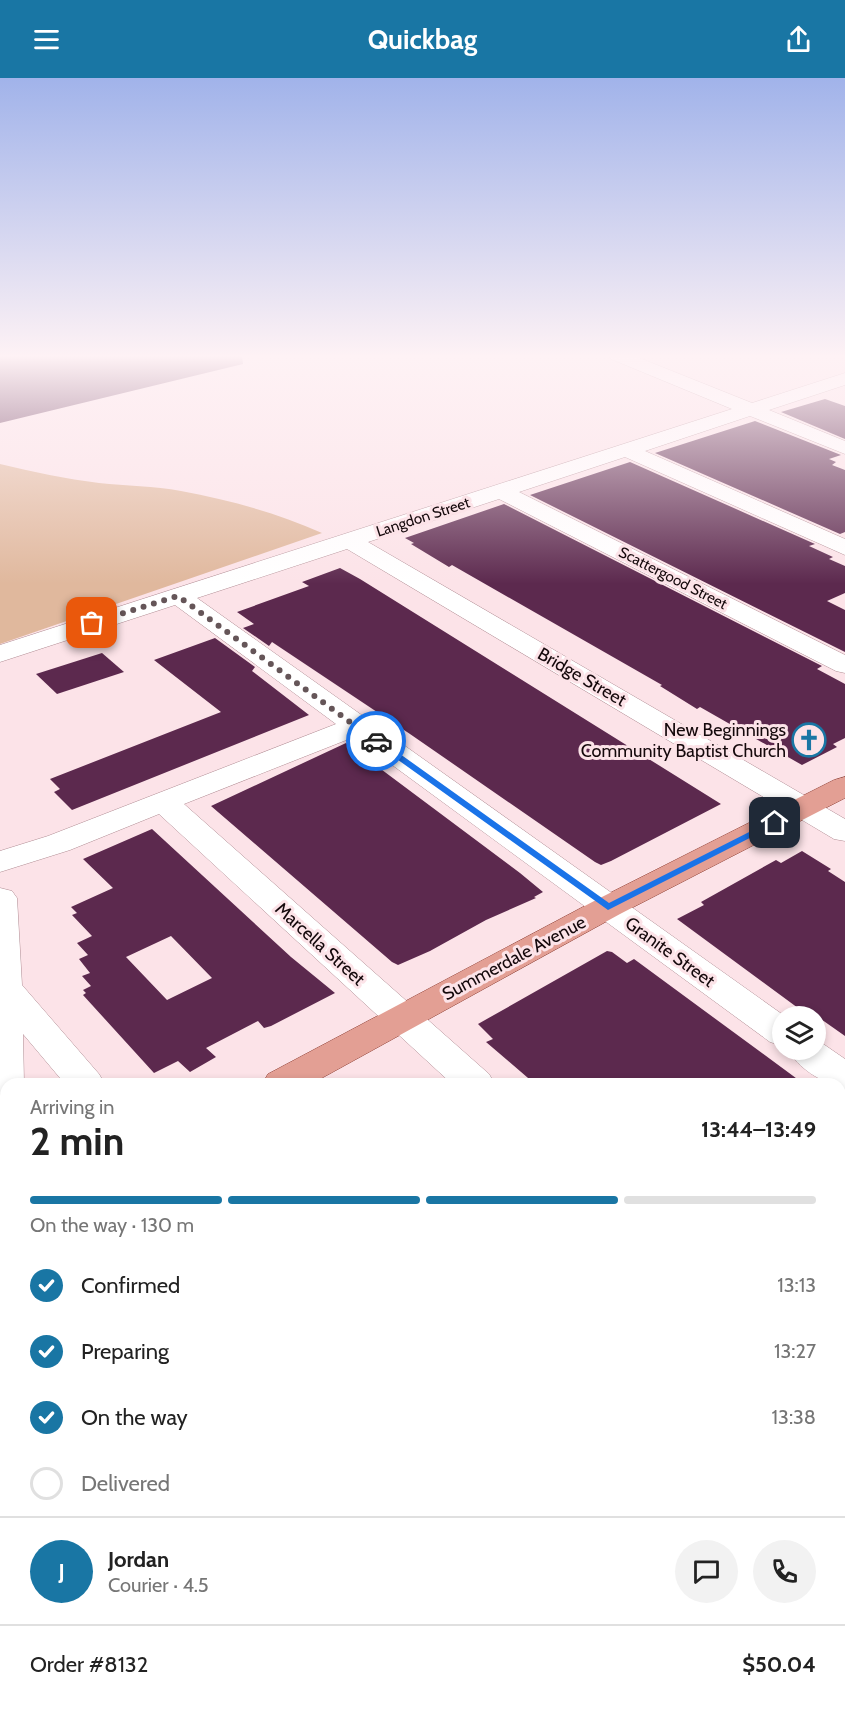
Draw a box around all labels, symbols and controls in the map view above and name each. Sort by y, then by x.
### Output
icon: menu [30,23,63,56]
text: Quickbag [368,23,477,56]
icon: share [782,23,815,56]
street label: Langdon Street [374,493,472,541]
street label: Scattergood Street [616,543,730,613]
pin [66,597,117,648]
icon: bag [75,606,108,639]
street label: Bridge Street [534,643,630,711]
courier [346,711,406,771]
place label: New Beginnings Community Baptist Church [581,719,786,762]
church icon: New Beginnings Community Baptist Church [791,722,827,758]
icon: car [360,725,393,758]
pin [749,797,800,848]
icon: home [758,806,791,839]
street label: Marcella Street [271,898,369,990]
street label: Summerdale Avenue [439,911,589,1005]
street label: Granite Street [621,912,719,992]
map controls [772,1006,826,1060]
button: layers [772,1006,826,1060]
text: Arriving in [30,1095,114,1119]
text: 13:44–13:49 [701,1116,816,1143]
text: 2 min [30,1117,124,1165]
text: On the way · 130 m [30,1213,194,1237]
icon: check [30,1269,63,1302]
text: Confirmed [81,1272,180,1299]
text: 13:13 [777,1273,816,1297]
icon: check [30,1335,63,1368]
text: Preparing [81,1338,169,1365]
text: 13:27 [774,1339,816,1363]
icon: check [30,1401,63,1434]
text: On the way [81,1404,188,1431]
text: 13:38 [772,1405,816,1429]
text: Delivered [81,1470,170,1497]
button: chat [675,1540,738,1603]
button: phone [753,1540,816,1603]
text: Jordan [108,1546,169,1573]
text: J [58,1558,65,1585]
text: Courier · 4.5 [108,1573,209,1597]
text: Order #8132 [30,1651,148,1678]
text: $50.04 [742,1651,816,1678]

